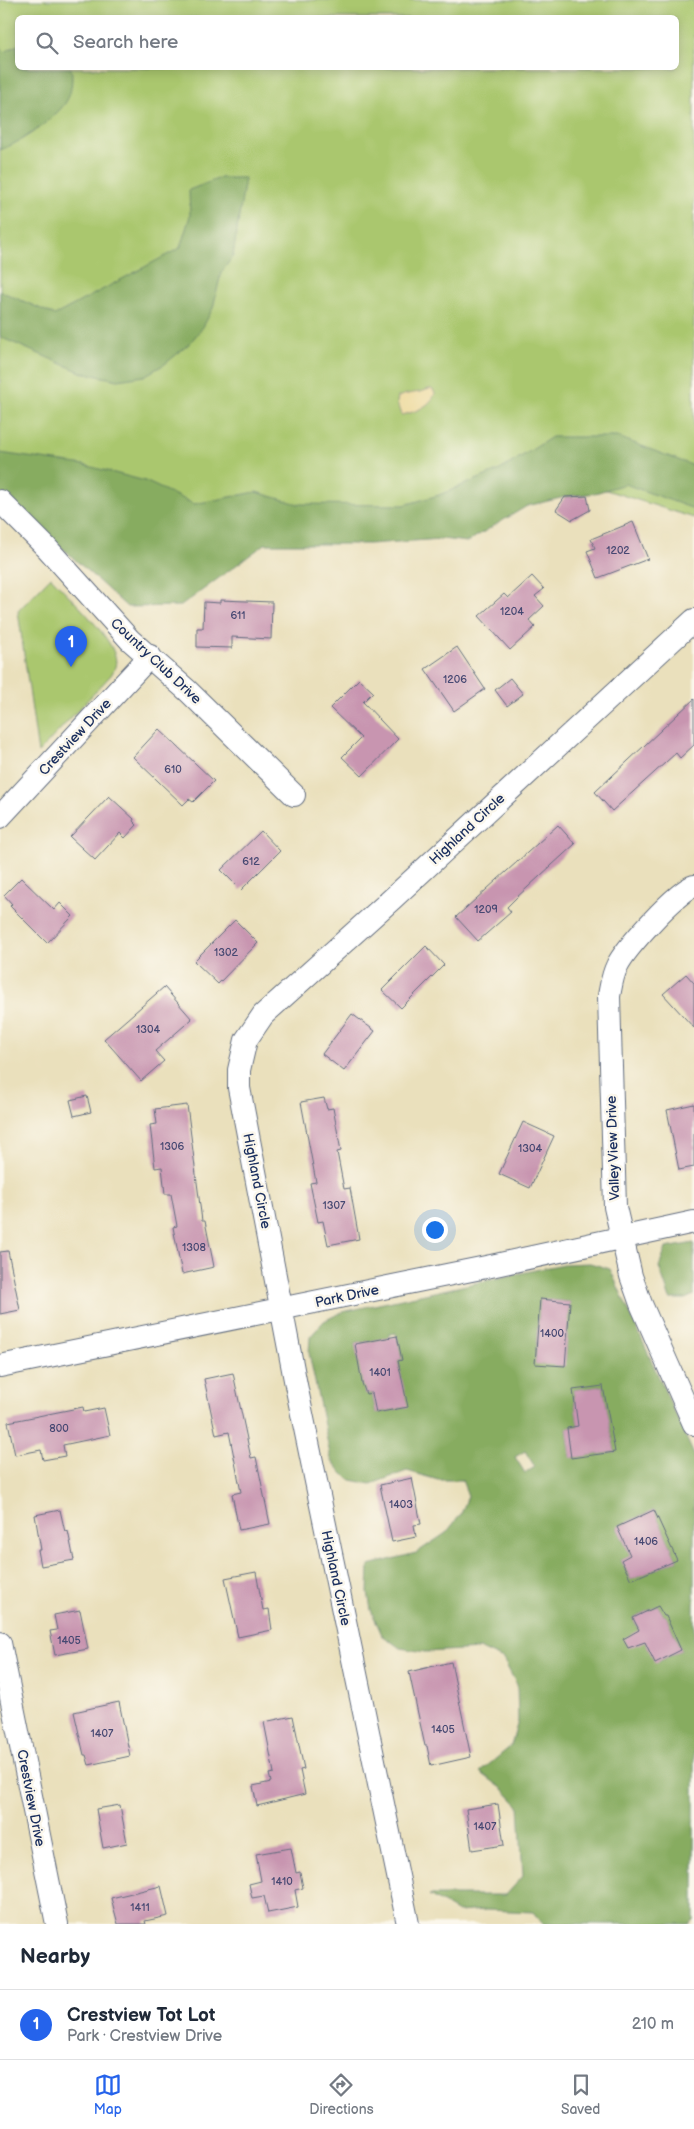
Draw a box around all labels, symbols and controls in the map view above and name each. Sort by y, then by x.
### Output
search box [15,15,679,70]
icon: search [33,29,61,57]
text: Search here [73,31,178,54]
house number: 1202 [606,544,630,557]
house number: 1204 [500,605,524,618]
house number: 611 [230,609,246,622]
street label: Country Club Drive [107,614,205,708]
pin: 1 [55,626,87,667]
house number: 1206 [443,673,467,686]
street label: Crestview Drive [35,695,115,779]
house number: 610 [164,763,182,776]
street label: Highland Circle [426,790,508,868]
house number: 612 [242,855,260,868]
house number: 1209 [474,903,498,916]
house number: 1302 [214,946,238,959]
house number: 1304 [136,1023,160,1036]
street label: Valley View Drive [603,1095,623,1201]
street label: Highland Circle [239,1132,275,1230]
house number: 1306 [160,1140,184,1153]
house number: 1304 [518,1142,542,1155]
house number: 1307 [323,1199,346,1212]
your location [422,1217,448,1243]
house number: 1308 [182,1241,206,1254]
street label: Park Drive [314,1281,380,1311]
house number: 1400 [540,1327,564,1340]
house number: 1401 [369,1366,391,1379]
house number: 800 [49,1422,69,1435]
house number: 1403 [389,1498,413,1511]
street label: Highland Circle [318,1529,354,1627]
house number: 1406 [634,1535,658,1548]
house number: 1405 [57,1634,81,1647]
house number: 1405 [431,1723,455,1736]
house number: 1407 [91,1727,114,1740]
street label: Crestview Drive [13,1748,49,1848]
house number: 1407 [474,1820,497,1833]
house number: 1410 [271,1875,293,1888]
house number: 1411 [130,1901,150,1914]
text: Nearby [20,1944,90,1969]
text: Crestview Tot Lot [67,2004,215,2027]
text: 1 [33,2015,39,2034]
text: 210 m [632,2015,674,2034]
text: Park · Crestview Drive [67,2027,222,2046]
tab: Map [94,2071,122,2118]
tab: Directions [309,2071,374,2118]
tab: Saved [561,2071,600,2118]

